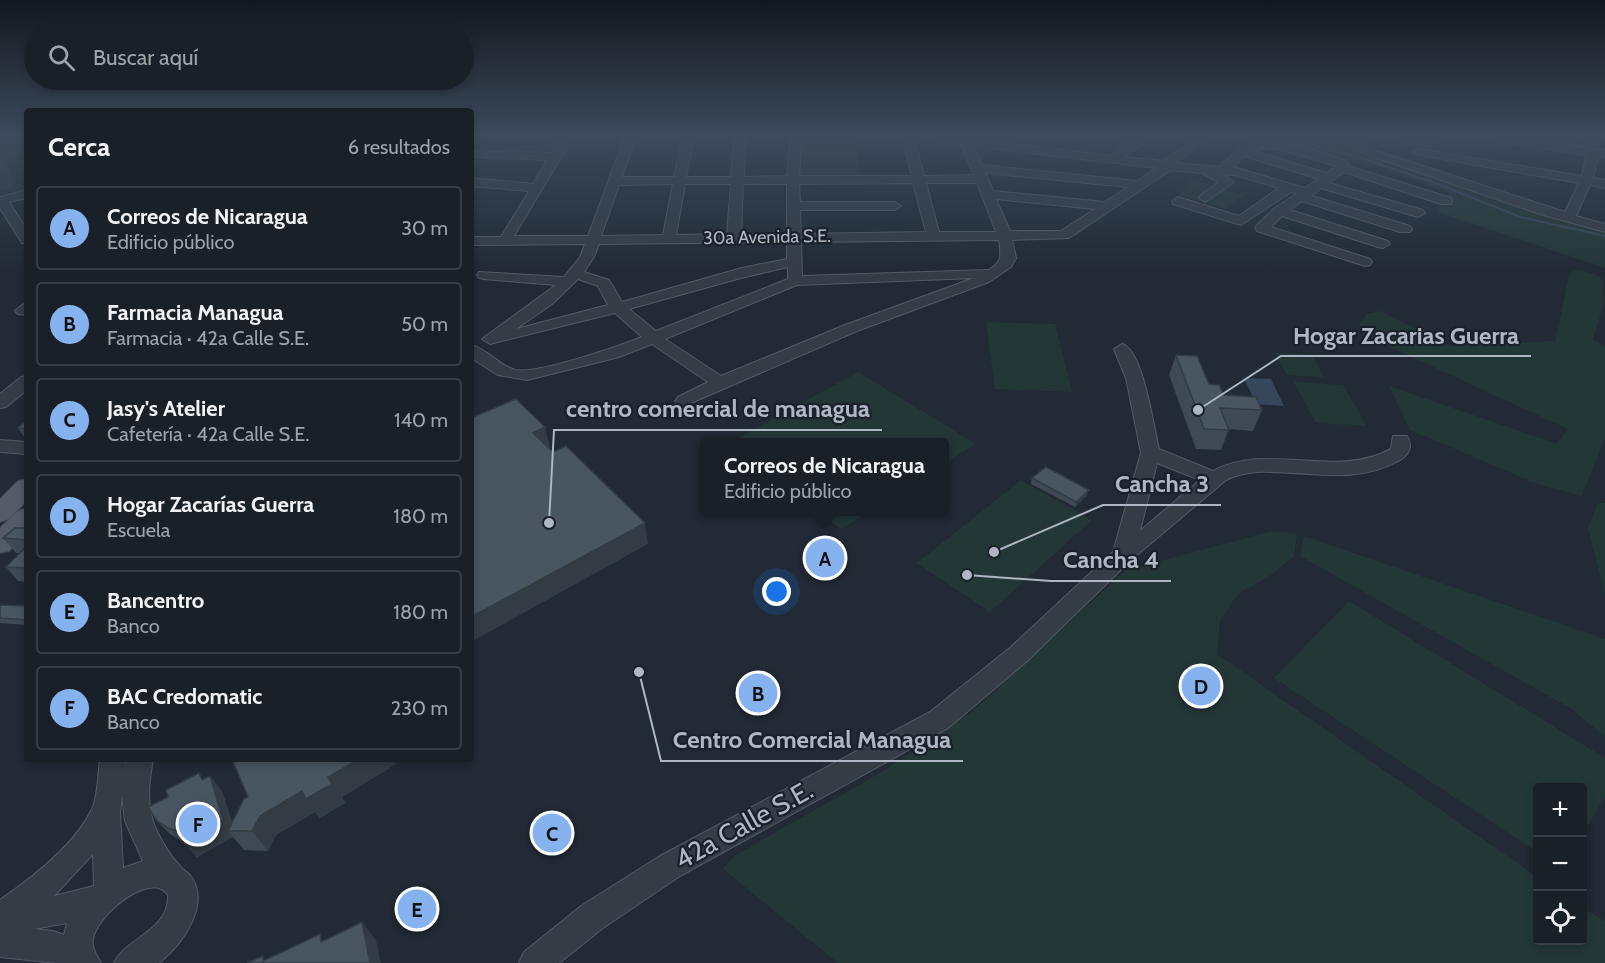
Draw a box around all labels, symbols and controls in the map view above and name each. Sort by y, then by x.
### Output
search box [24,24,474,90]
icon: search [45,41,78,74]
text: Buscar aquí [93,44,198,71]
text: Cerca [48,131,110,163]
text: 6 resultados [348,135,450,159]
text: Correos de Nicaragua [107,203,308,230]
text: A [63,216,76,240]
text: 30 m [401,216,448,240]
street label: 30a Avenida S.E. [703,225,831,249]
text: Edificio público [107,230,234,254]
text: Farmacia Managua [107,299,284,326]
text: B [63,312,76,336]
text: 50 m [401,312,448,336]
callout: Hogar Zacarias Guerra [1281,314,1531,356]
text: Hogar Zacarias Guerra [1293,321,1519,350]
text: Farmacia · 42a Calle S.E. [107,326,309,350]
callout: centro comercial de managua [554,388,882,430]
text: centro comercial de managua [566,394,870,423]
text: Jasy's Atelier [107,395,225,422]
text: C [63,408,76,432]
text: 140 m [394,408,448,432]
text: Cafetería · 42a Calle S.E. [107,422,310,446]
popup [700,438,949,516]
text: Correos de Nicaragua [724,452,925,479]
callout: Cancha 3 [1103,463,1221,505]
text: Cancha 3 [1115,469,1209,498]
text: Edificio público [724,479,851,503]
text: Hogar Zacarías Guerra [107,491,314,518]
text: D [62,504,77,528]
text: 180 m [393,504,448,528]
text: Escuela [107,518,170,542]
pin: A [806,536,844,580]
callout: Cancha 4 [1051,539,1171,581]
text: Cancha 4 [1063,545,1159,574]
your location [762,577,791,606]
text: Bancentro [107,587,204,614]
text: E [64,600,75,624]
text: 180 m [393,600,448,624]
text: Banco [107,614,160,638]
pin: D [1182,664,1220,708]
pin: B [738,670,777,716]
text: BAC Credomatic [107,683,262,710]
text: F [64,696,75,720]
text: 230 m [391,696,448,720]
text: Banco [107,710,160,734]
callout: Centro Comercial Managua [661,719,963,761]
text: Centro Comercial Managua [673,725,951,754]
street label: 42a Calle S.E. [669,773,819,876]
map controls [1533,783,1587,945]
button: + [1533,783,1587,837]
pin: F [178,802,218,846]
pin: C [532,810,572,856]
button: − [1533,837,1587,891]
pin: E [398,886,436,932]
button: locate [1533,891,1587,945]

